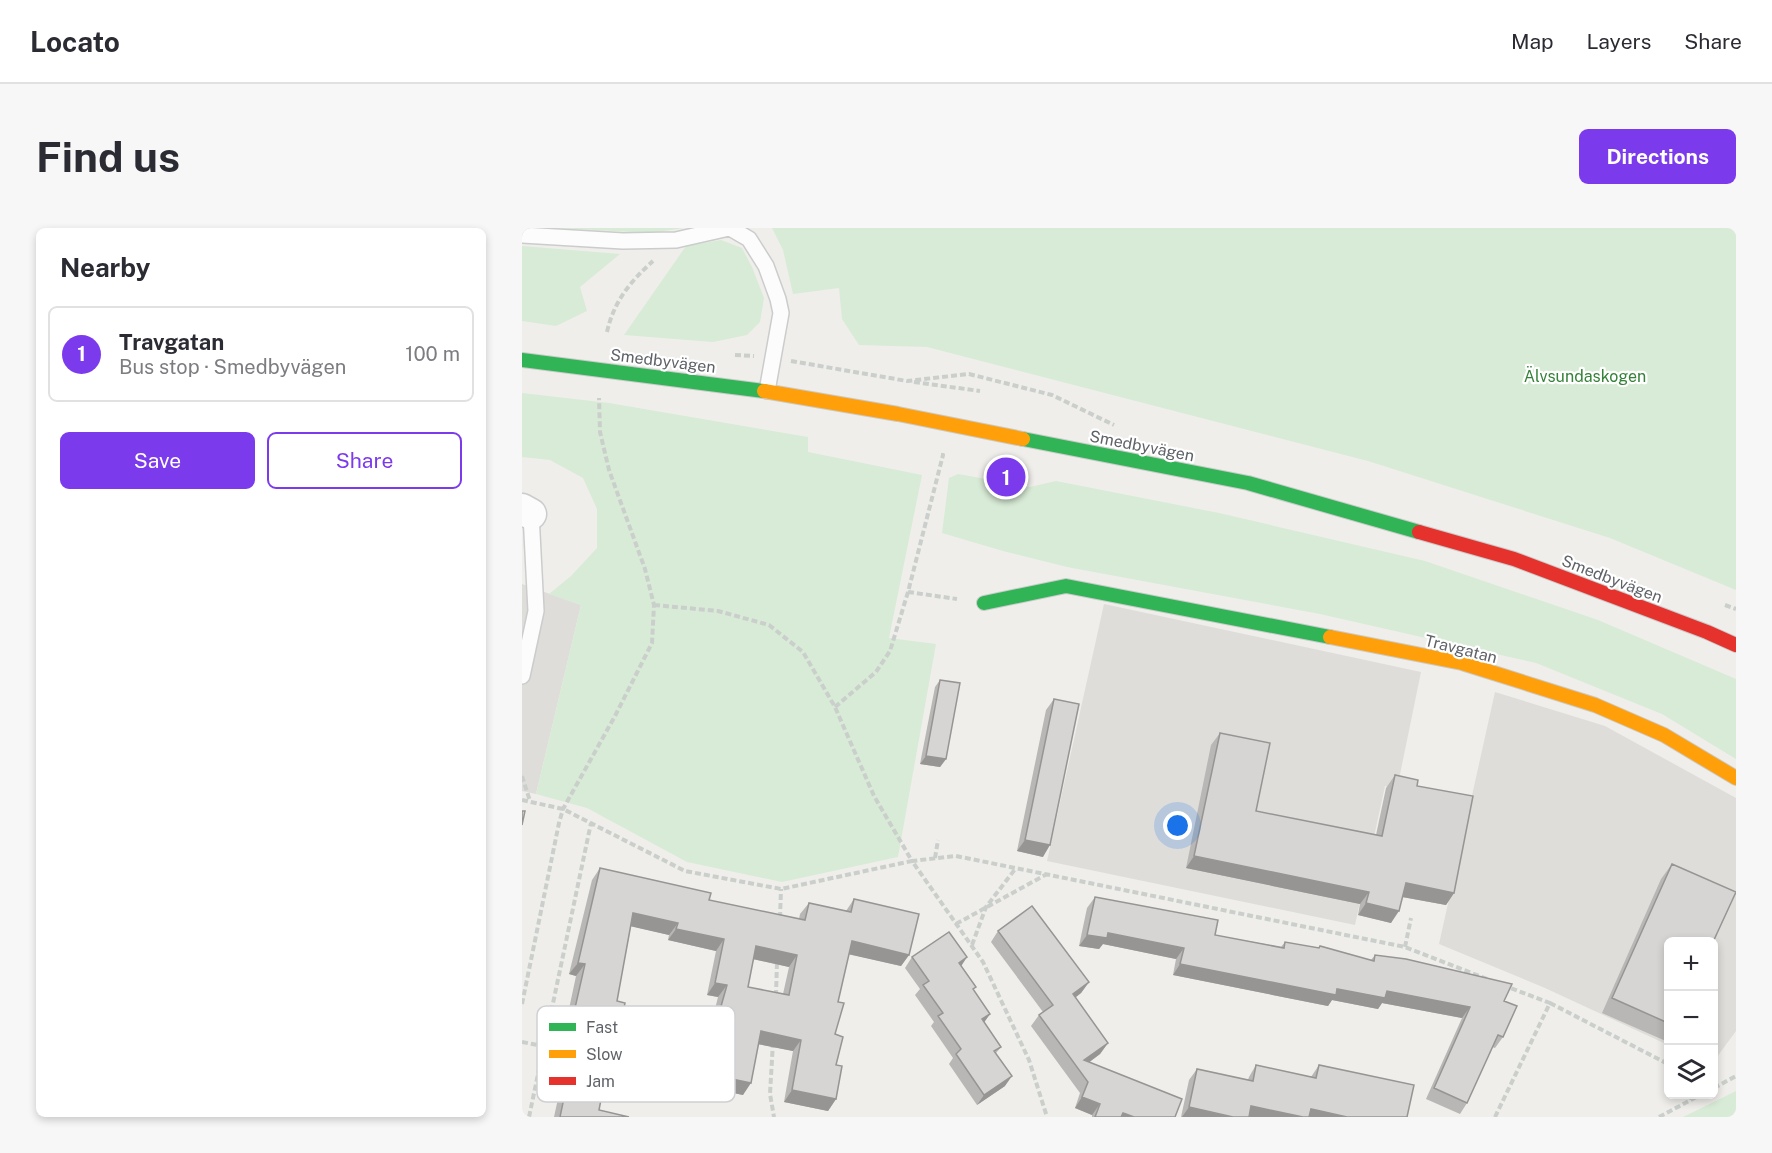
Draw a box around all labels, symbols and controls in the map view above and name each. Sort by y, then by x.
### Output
text: Locato [30,25,120,58]
text: Map [1511,29,1554,54]
text: Layers [1587,29,1651,54]
text: Share [1684,29,1742,54]
button: Directions [1579,129,1736,184]
text: Find us [36,132,180,181]
text: Nearby [60,252,150,283]
text: Travgatan [119,329,224,355]
text: 1 [77,342,86,366]
text: 100 m [405,342,460,366]
street label: Smedbyvägen [609,345,717,377]
text: Bus stop · Smedbyvägen [119,355,346,379]
park label: Älvsundaskogen [1524,366,1646,386]
street label: Smedbyvägen [1088,427,1196,465]
button: Save [60,432,255,489]
button: Share [267,432,462,489]
pin: 1 [986,454,1026,500]
street label: Smedbyvägen [1559,551,1665,607]
street label: Travgatan [1423,631,1499,667]
your location [1163,811,1192,840]
map controls [1664,937,1718,1099]
button: + [1664,937,1718,991]
button: − [1664,991,1718,1045]
legend [537,1006,735,1102]
text: Fast [586,1018,618,1037]
text: Slow [586,1045,623,1064]
button: layers [1664,1045,1718,1099]
text: Jam [586,1072,615,1091]

